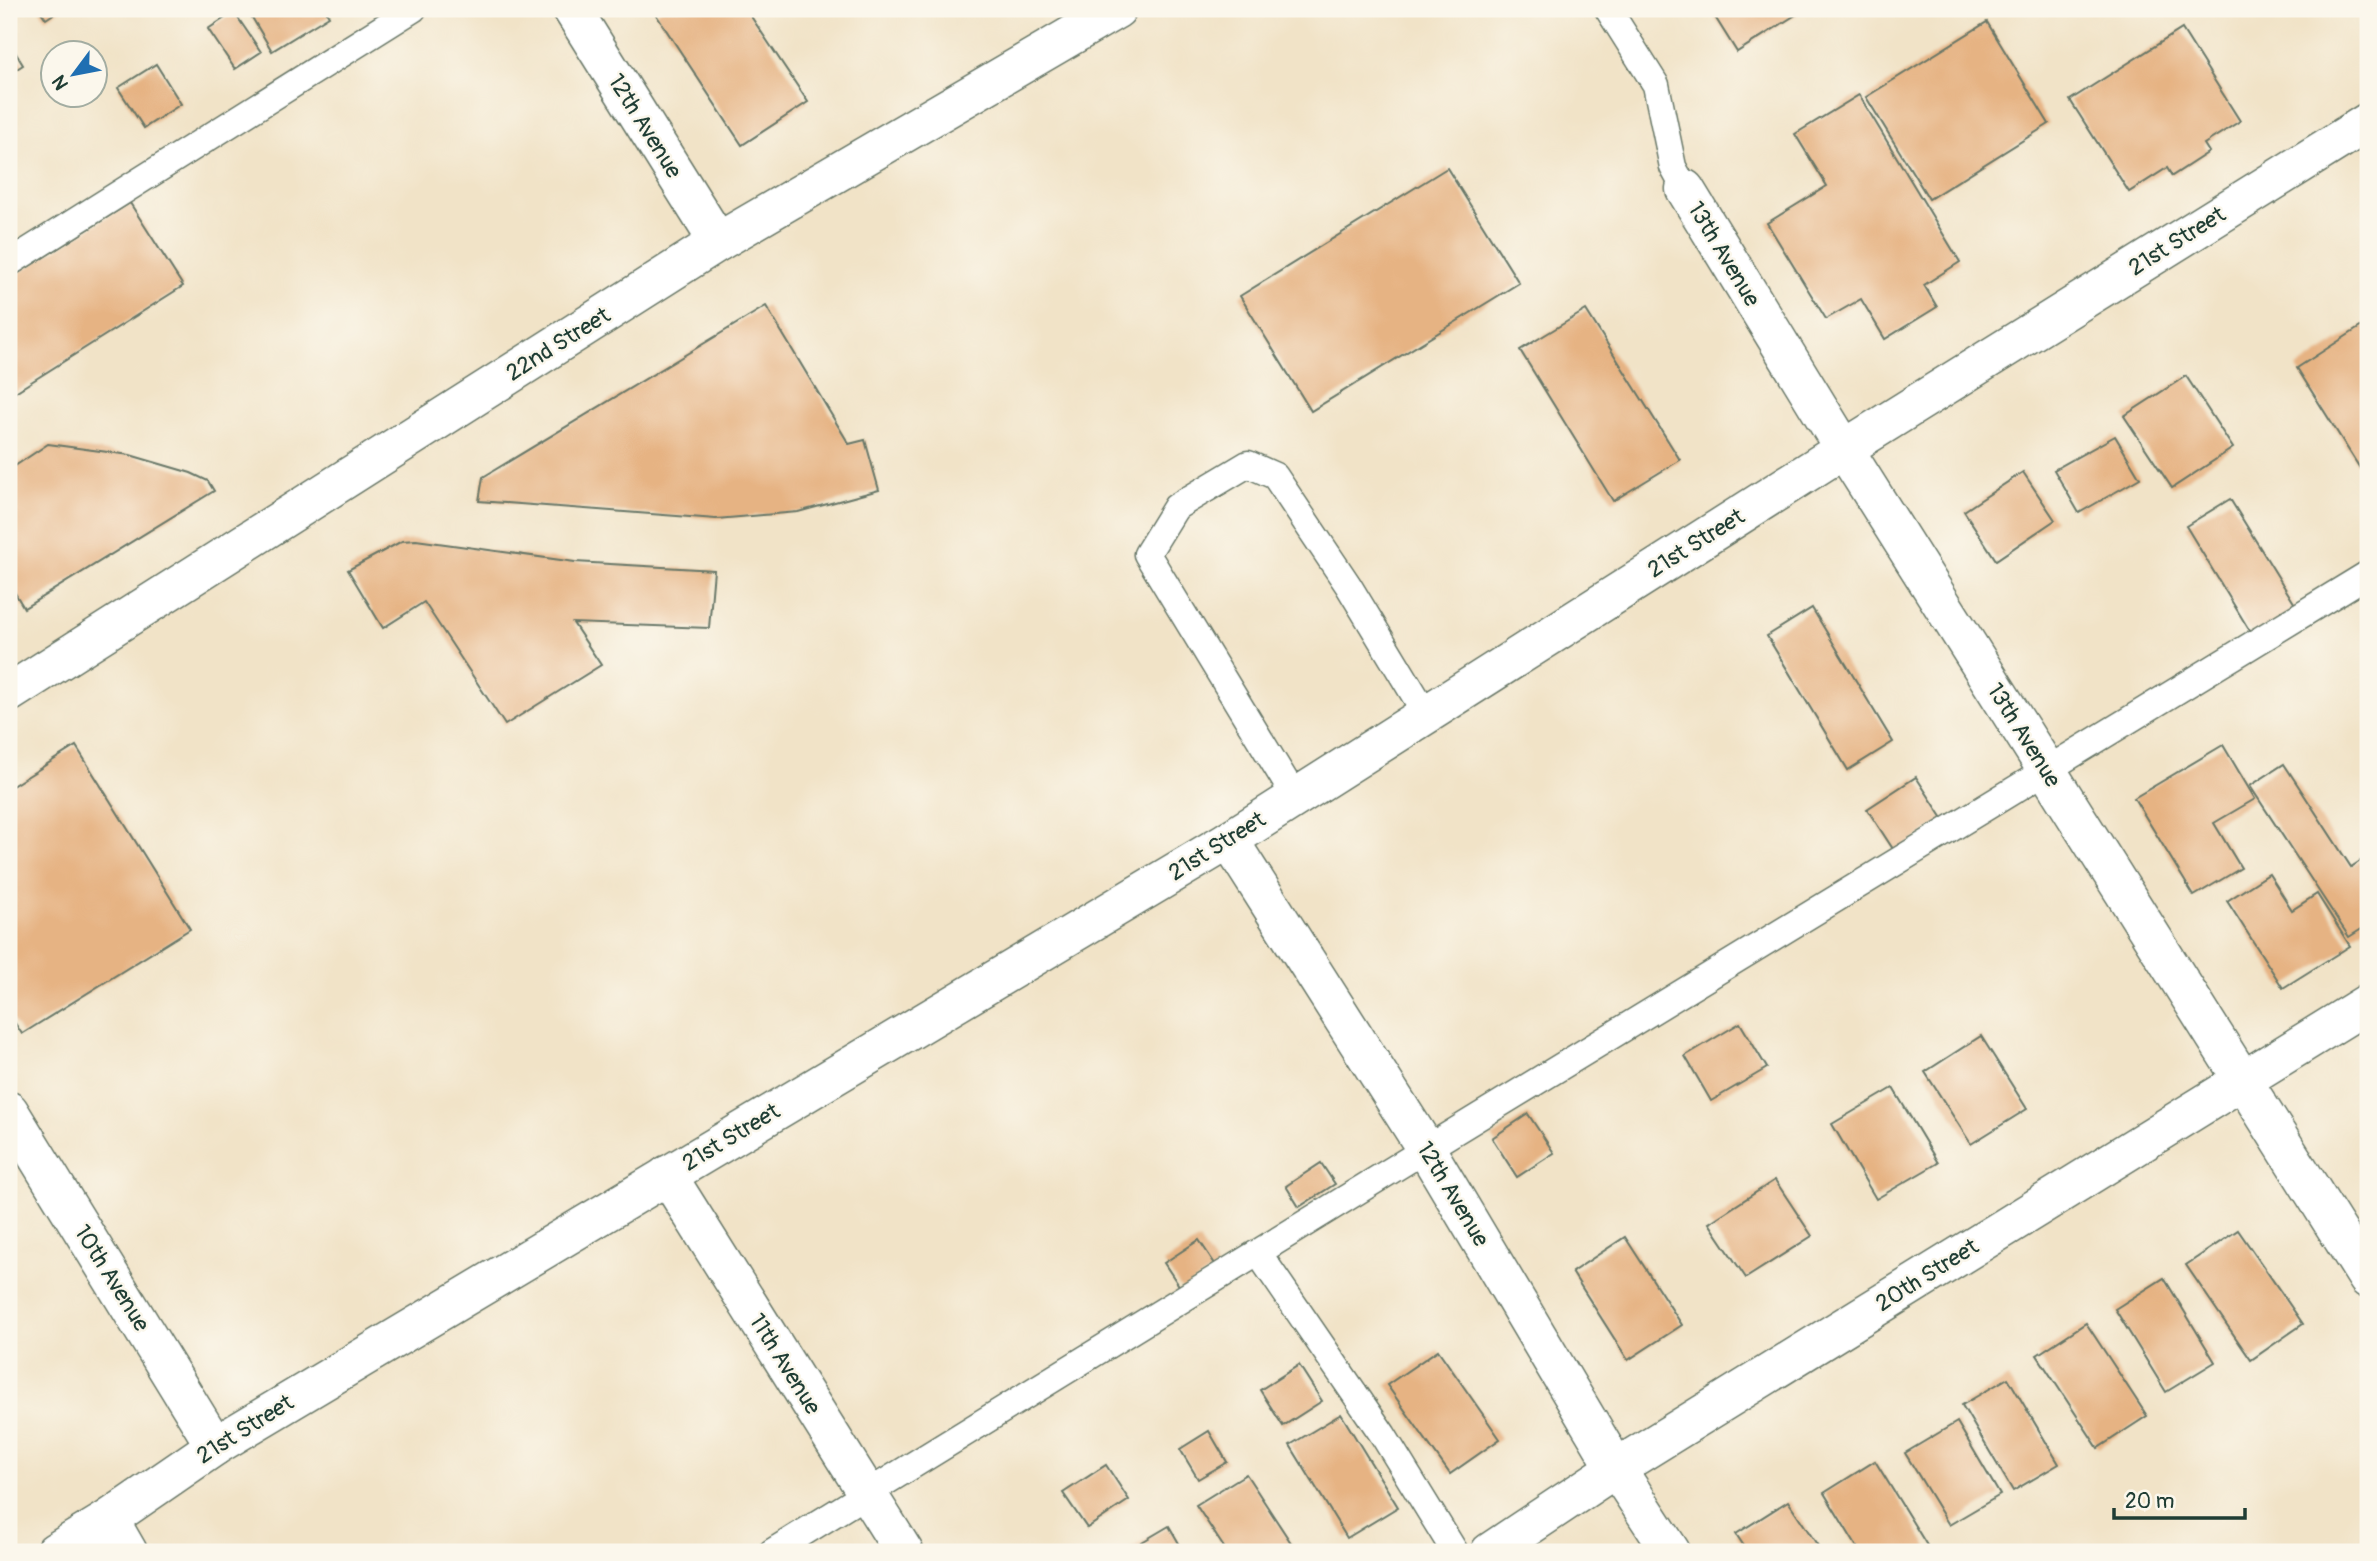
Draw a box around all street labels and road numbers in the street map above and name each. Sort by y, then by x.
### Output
street label: 12th Avenue [602,68,689,184]
street label: 13th Avenue [1681,196,1767,312]
street label: 21st Street [2123,200,2231,282]
street label: 22nd Street [501,300,616,387]
street label: 21st Street [1642,502,1750,584]
street label: 13th Avenue [1981,677,2068,793]
street label: 21st Street [1163,805,1271,887]
street label: 21st Street [677,1096,786,1177]
street label: 12th Avenue [1410,1136,1496,1252]
street label: 10th Avenue [68,1219,157,1337]
street label: 20th Street [1870,1232,1984,1318]
street label: 11th Avenue [743,1308,828,1420]
street label: 21st Street [191,1388,299,1470]

